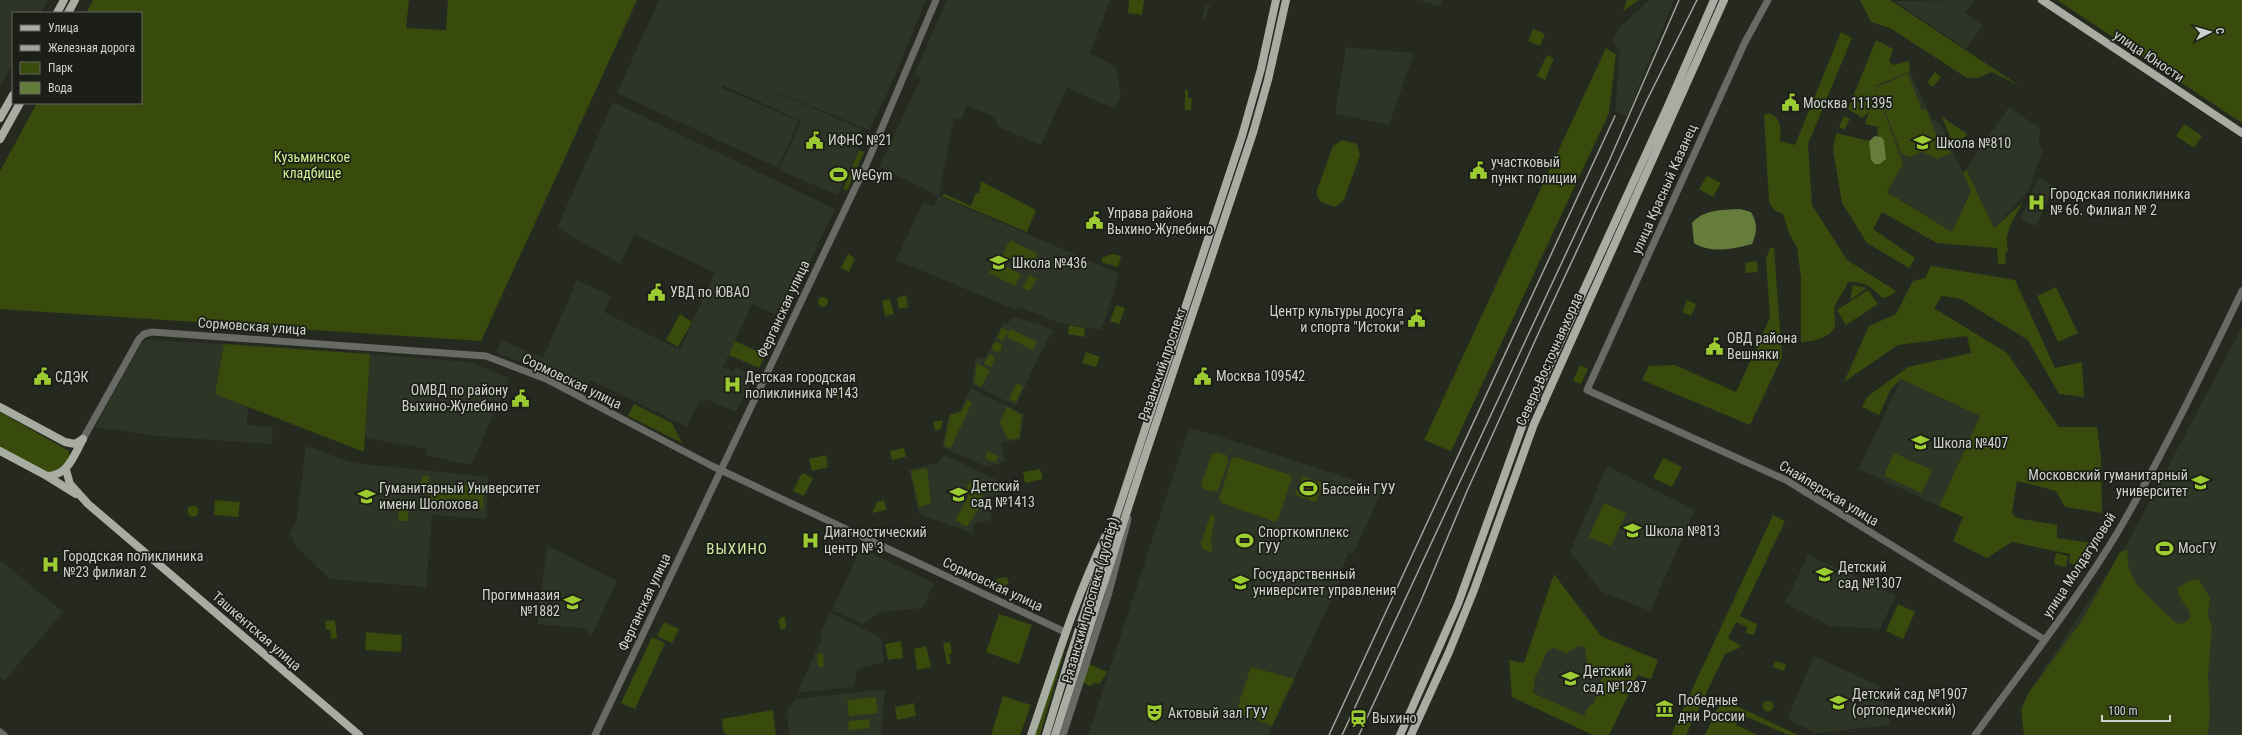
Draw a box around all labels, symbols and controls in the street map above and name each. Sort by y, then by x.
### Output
legend [12,12,142,104]
north arrow [2190,12,2230,52]
text: Улица [48,21,79,35]
street label: улица Юности [2111,27,2187,85]
text: С [2213,27,2226,35]
text: Железная дорога [48,41,135,55]
text: Парк [48,61,73,75]
text: Вода [48,81,73,95]
public building icon: Москва 111395 [1780,93,1800,113]
place label: Москва 111395 [1803,95,1892,111]
street label: улица Красный Казанец [1628,122,1700,256]
public building icon: ИФНС №21 [805,130,825,150]
place label: ИФНС №21 [828,132,892,148]
school or university icon: Школа №810 [1913,133,1933,153]
place label: Школа №810 [1936,135,2011,151]
park label: Кузьминское кладбище [274,149,351,181]
place label: участковый пункт полиции [1491,154,1577,186]
public building icon: участковый пункт полиции [1468,160,1488,180]
sports icon: WeGym [828,165,848,185]
place label: WeGym [851,167,893,183]
place label: Городская поликлиника № 66. Филиал № 2 [2050,186,2190,218]
hospital icon: Городская поликлиника № 66. Филиал № 2 [2027,192,2047,212]
place label: Управа района Выхино-Жулебино [1107,205,1213,237]
public building icon: Управа района Выхино-Жулебино [1084,211,1104,231]
school or university icon: Школа №436 [989,253,1009,273]
place label: Школа №436 [1012,255,1087,271]
street label: Ферганская улица [753,258,813,360]
public building icon: УВД по ЮВАО [647,282,667,302]
place label: УВД по ЮВАО [670,284,750,300]
street label: Северо-Восточная хорда [1512,290,1586,428]
place label: Центр культуры досуга и спорта "Истоки" [1269,303,1404,335]
street label: Рязанский проспект [1135,305,1189,423]
public building icon: Центр культуры досуга и спорта "Истоки" [1407,309,1427,329]
street label: Сормовская улица [197,314,307,338]
place label: ОВД района Вешняки [1727,330,1797,362]
public building icon: ОВД района Вешняки [1704,336,1724,356]
street label: Сормовская улица [520,350,624,412]
public building icon: Москва 109542 [1193,366,1213,386]
public building icon: СДЭК [32,367,52,387]
place label: Москва 109542 [1216,368,1305,384]
place label: СДЭК [55,369,88,385]
place label: Детская городская поликлиника №143 [745,369,858,401]
hospital icon: Детская городская поликлиника №143 [722,375,742,395]
place label: ОМВД по району Выхино-Жулебино [402,382,508,414]
public building icon: ОМВД по району Выхино-Жулебино [511,388,531,408]
school or university icon: Школа №407 [1910,433,1930,453]
place label: Школа №407 [1933,435,2008,451]
street label: Снайперская улица [1776,457,1882,529]
place label: Московский гуманитарный университет [2028,467,2188,499]
school or university icon: Московский гуманитарный университет [2191,473,2211,493]
place label: Детский сад №1413 [971,478,1035,510]
sports icon: Бассейн ГУУ [1299,479,1319,499]
place label: Гуманитарный Университет имени Шолохова [379,480,540,512]
place label: Бассейн ГУУ [1322,481,1396,497]
school or university icon: Детский сад №1413 [948,484,968,504]
school or university icon: Гуманитарный Университет имени Шолохова [356,486,376,506]
street label: улица Молдагуловой [2039,509,2119,621]
street label: Рязанский проспект (дублёр) [1059,515,1122,685]
school or university icon: Школа №813 [1622,521,1642,541]
place label: Школа №813 [1645,523,1720,539]
place label: Диагностический центр № 3 [824,524,927,556]
place label: Спорткомплекс ГУУ [1258,524,1349,556]
hospital icon: Диагностический центр № 3 [801,530,821,550]
sports icon: Спорткомплекс ГУУ [1235,530,1255,550]
sports icon: МосГУ [2155,538,2175,558]
district label: ВЫХИНО [706,540,768,558]
place label: МосГУ [2178,540,2217,556]
place label: Городская поликлиника №23 филиал 2 [63,548,203,580]
street label: Ферганская улица [614,551,674,653]
hospital icon: Городская поликлиника №23 филиал 2 [40,554,60,574]
street label: Сормовская улица [940,554,1046,614]
place label: Детский сад №1307 [1838,559,1902,591]
school or university icon: Детский сад №1307 [1815,565,1835,585]
place label: Государственный университет управления [1253,566,1397,598]
school or university icon: Государственный университет управления [1230,572,1250,592]
place label: Прогимназия №1882 [482,587,560,619]
street label: Ташкентская улица [209,588,305,674]
school or university icon: Прогимназия №1882 [563,593,583,613]
place label: Детский сад №1287 [1583,663,1647,695]
school or university icon: Детский сад №1287 [1560,669,1580,689]
place label: Детский сад №1907 (ортопедический) [1852,686,1968,719]
place label: Победные дни России [1678,692,1745,724]
school or university icon: Детский сад №1907 (ортопедический) [1829,692,1849,712]
scale bar [2102,697,2170,723]
museum icon: Победные дни России [1655,698,1675,718]
theatre icon: Актовый зал ГУУ [1145,703,1165,723]
text: 100 m [2108,704,2138,718]
place label: Актовый зал ГУУ [1168,705,1268,721]
station icon: Выхино [1349,708,1369,728]
place label: Выхино [1372,710,1417,726]

